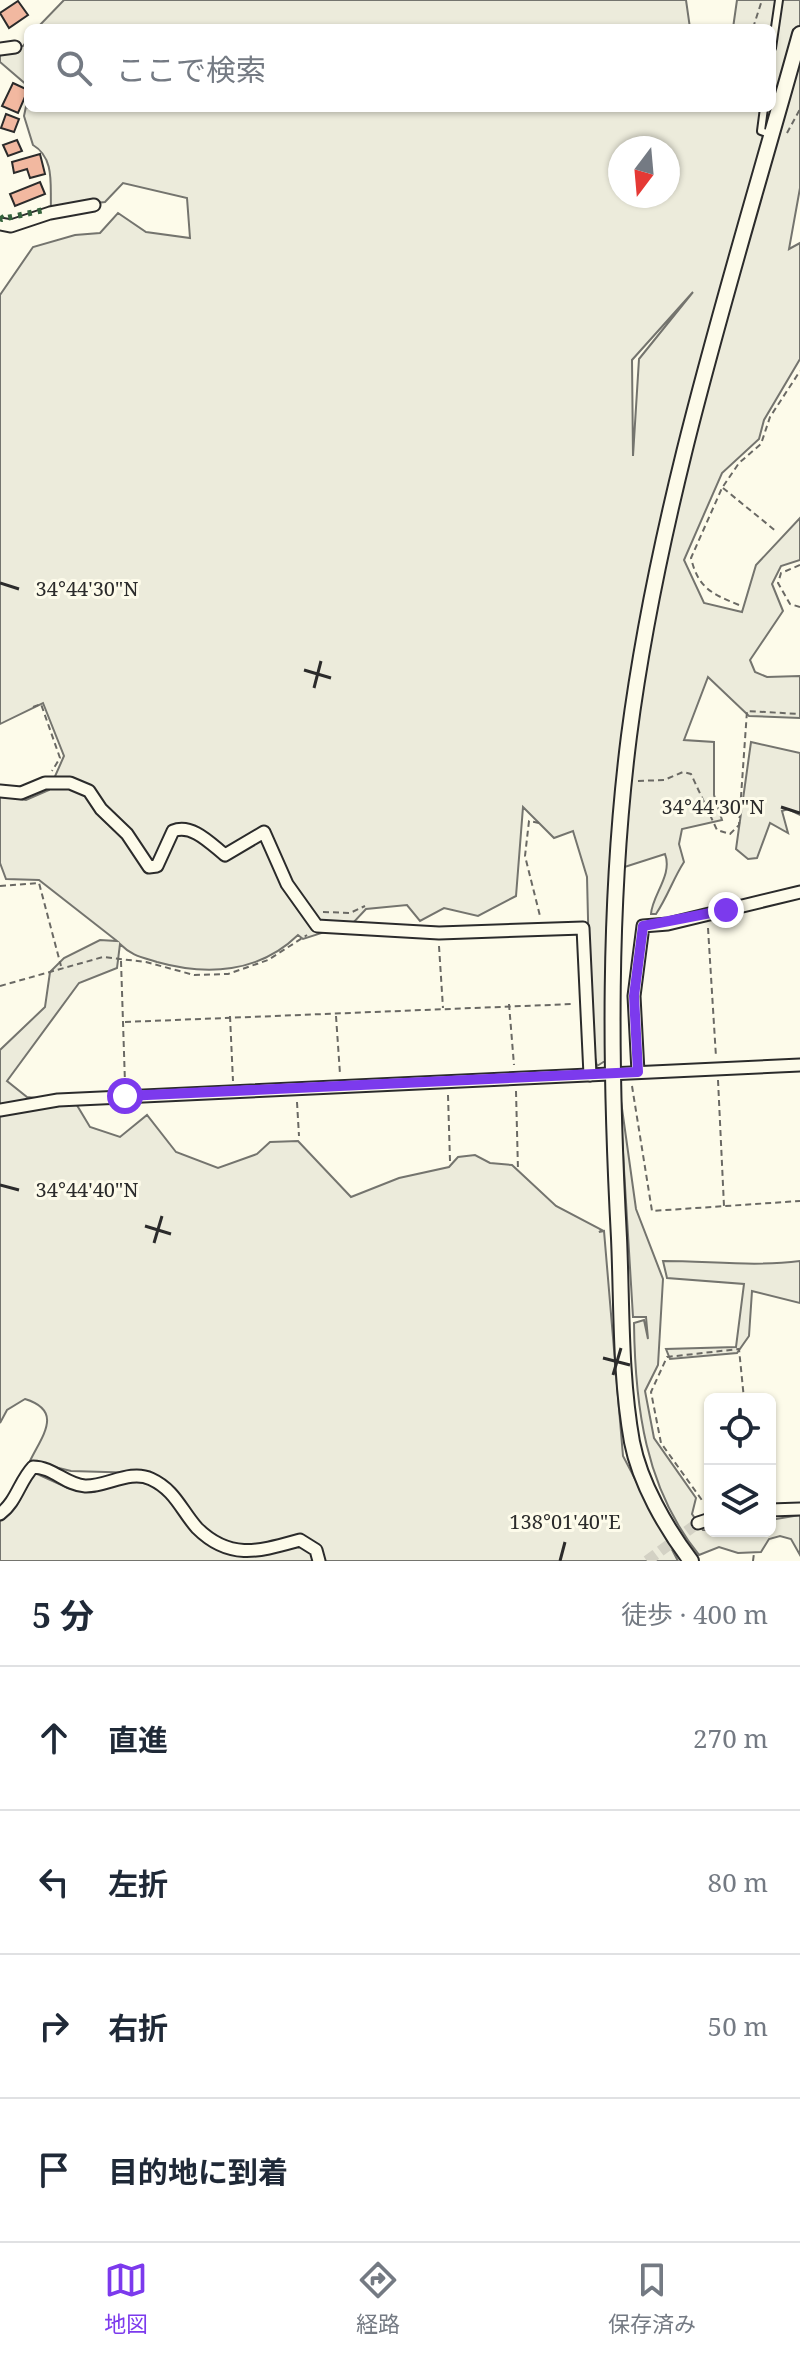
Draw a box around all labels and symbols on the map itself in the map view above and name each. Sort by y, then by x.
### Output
north arrow [608,136,680,208]
text: 34°44'30"N [36,575,138,602]
text: 34°44'30"N [662,793,764,820]
route end [708,892,744,928]
route start [107,1078,143,1114]
text: 34°44'40"N [36,1176,138,1203]
text: 138°01'40"E [509,1508,621,1535]

